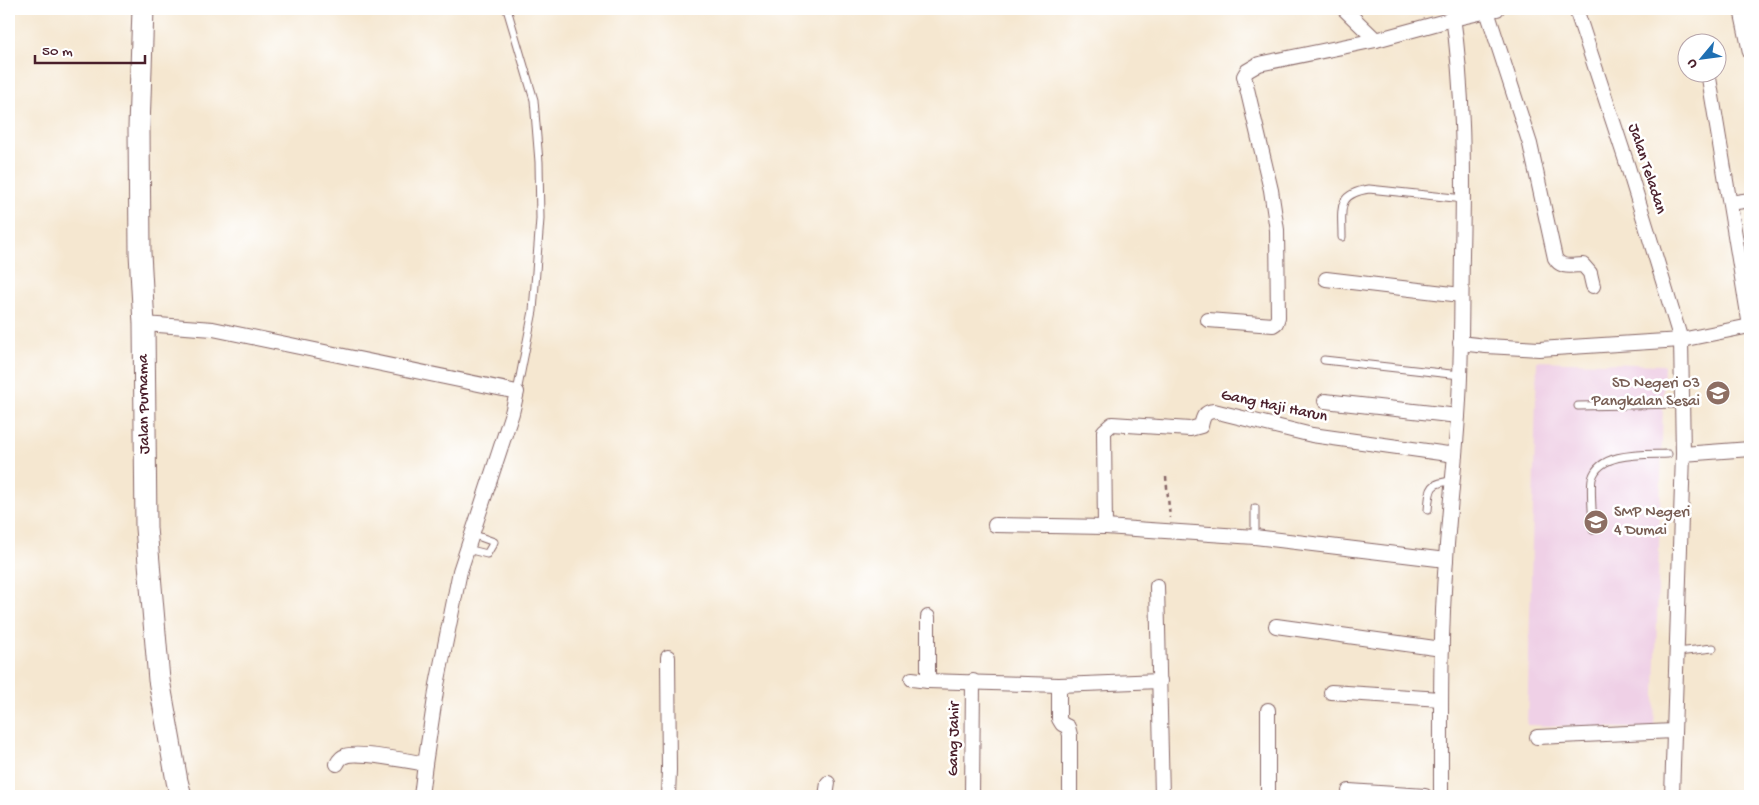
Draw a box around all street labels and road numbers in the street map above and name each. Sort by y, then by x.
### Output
street label: Jalan Teladan [1622,121,1670,217]
street label: Jalan Purnama [135,353,155,454]
street label: Gang Haji Harun [1219,386,1329,428]
street label: Gang Jahir [945,700,965,776]

